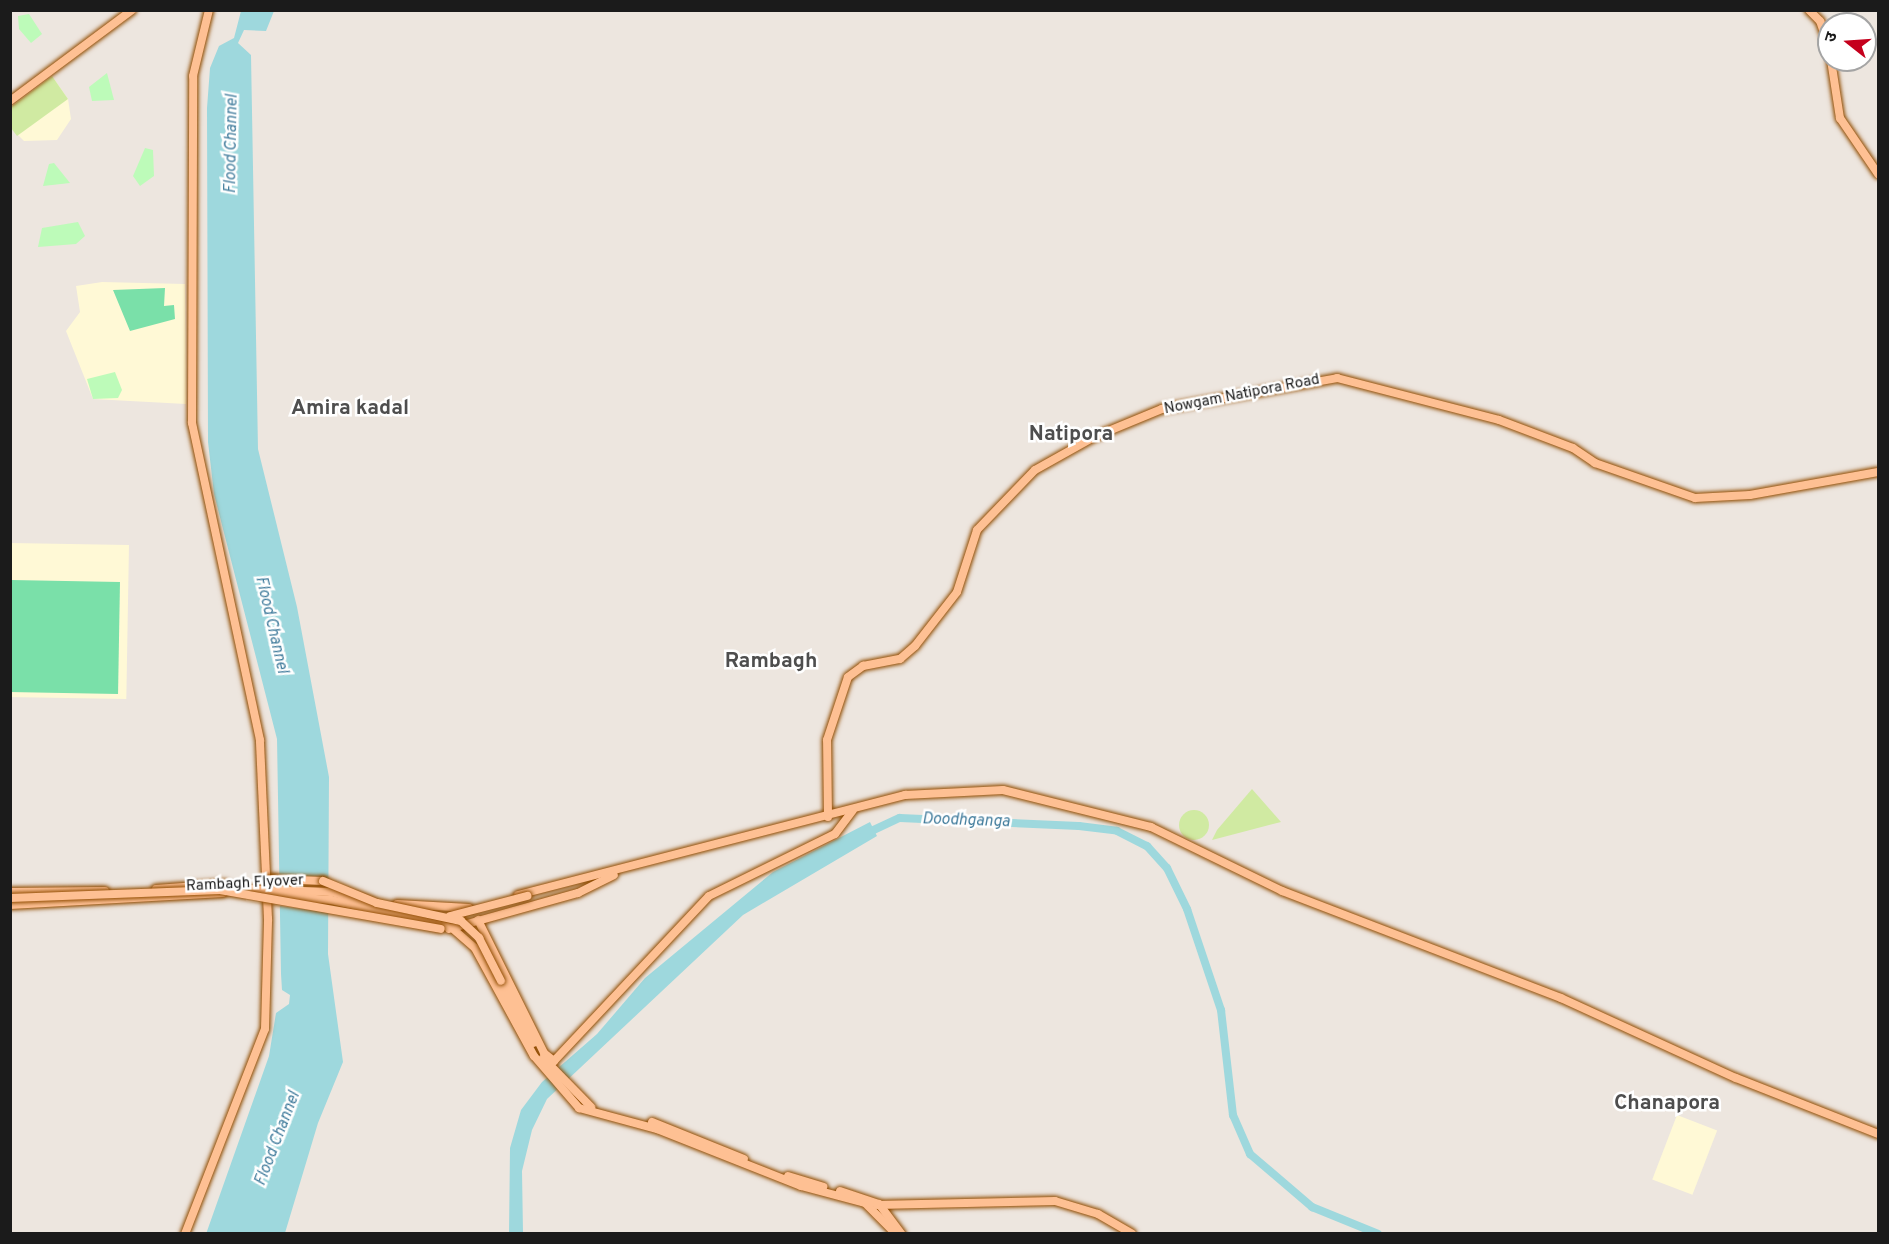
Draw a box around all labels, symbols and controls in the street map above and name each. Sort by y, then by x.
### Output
north arrow [1817,12,1877,72]
text: उ [1821,30,1843,45]
water label: Flood Channel [222,94,242,194]
street label: Nowgam Natipora Road [1163,371,1321,419]
district label: Amira kadal [291,396,409,422]
district label: Natipora [1029,422,1113,448]
water label: Flood Channel [251,575,291,675]
district label: Rambagh [725,649,817,675]
water label: Doodhganga [922,810,1010,832]
street label: Rambagh Flyover [186,872,304,896]
water label: Flood Channel [251,1089,305,1189]
district label: Chanapora [1614,1091,1720,1117]

